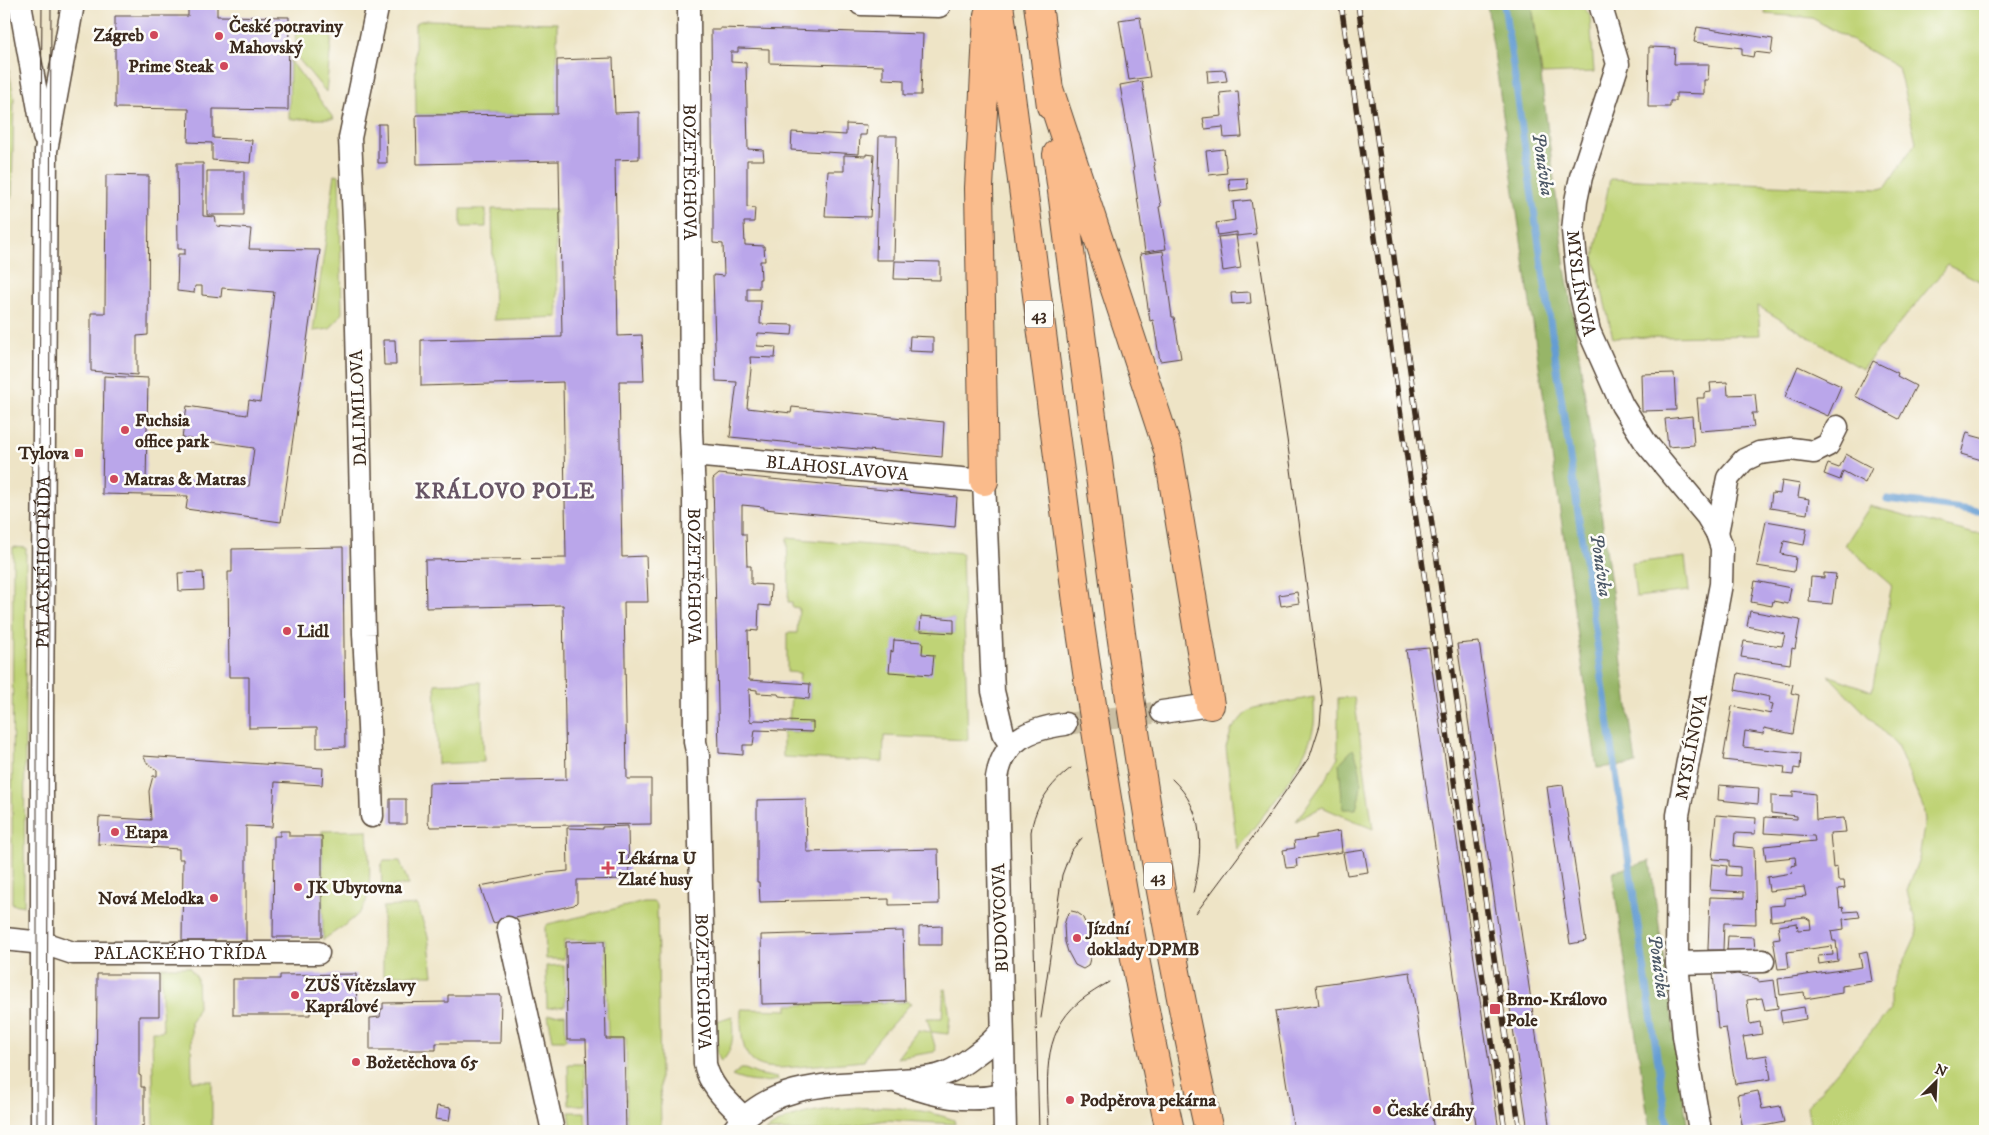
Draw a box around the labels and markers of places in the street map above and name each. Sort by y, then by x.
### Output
place label: České potraviny Mahovský [229,15,343,59]
place label: Zágreb [93,25,145,47]
marker: Zágreb [148,29,160,41]
marker: České potraviny Mahovský [213,30,225,42]
place label: Prime Steak [128,56,215,78]
marker: Prime Steak [218,60,230,72]
place label: Fuchsia office park [135,410,210,453]
marker: Fuchsia office park [119,424,131,436]
place label: Tylova [17,443,69,465]
marker: Tylova [73,447,85,459]
place label: Matras & Matras [124,469,246,491]
marker: Matras & Matras [108,473,120,485]
place label: Lidl [297,621,330,643]
marker: Lidl [281,625,293,637]
place label: Etapa [125,822,168,844]
marker: Etapa [109,826,121,838]
place label: Lékárna U Zlaté husy [618,848,697,891]
marker: Lékárna U Zlaté husy [602,862,614,874]
place label: JK Ubytovna [306,877,403,899]
marker: JK Ubytovna [292,881,304,893]
place label: Nová Melodka [98,888,204,910]
marker: Nová Melodka [208,892,220,904]
place label: Jízdní doklady DPMB [1085,918,1199,961]
marker: Jízdní doklady DPMB [1071,932,1083,944]
place label: ZUŠ Vítězslavy Kaprálové [305,974,416,1018]
marker: ZUŠ Vítězslavy Kaprálové [289,989,301,1001]
place label: Brno-Královo Pole [1506,989,1607,1032]
marker: Brno-Královo Pole [1488,1002,1502,1016]
place label: Božetěchova 65 [366,1052,478,1074]
marker: Božetěchova 65 [350,1056,362,1068]
place label: Podpěrova pekárna [1080,1090,1216,1112]
marker: Podpěrova pekárna [1064,1094,1076,1106]
place label: České dráhy [1387,1099,1474,1122]
marker: České dráhy [1371,1104,1383,1116]

